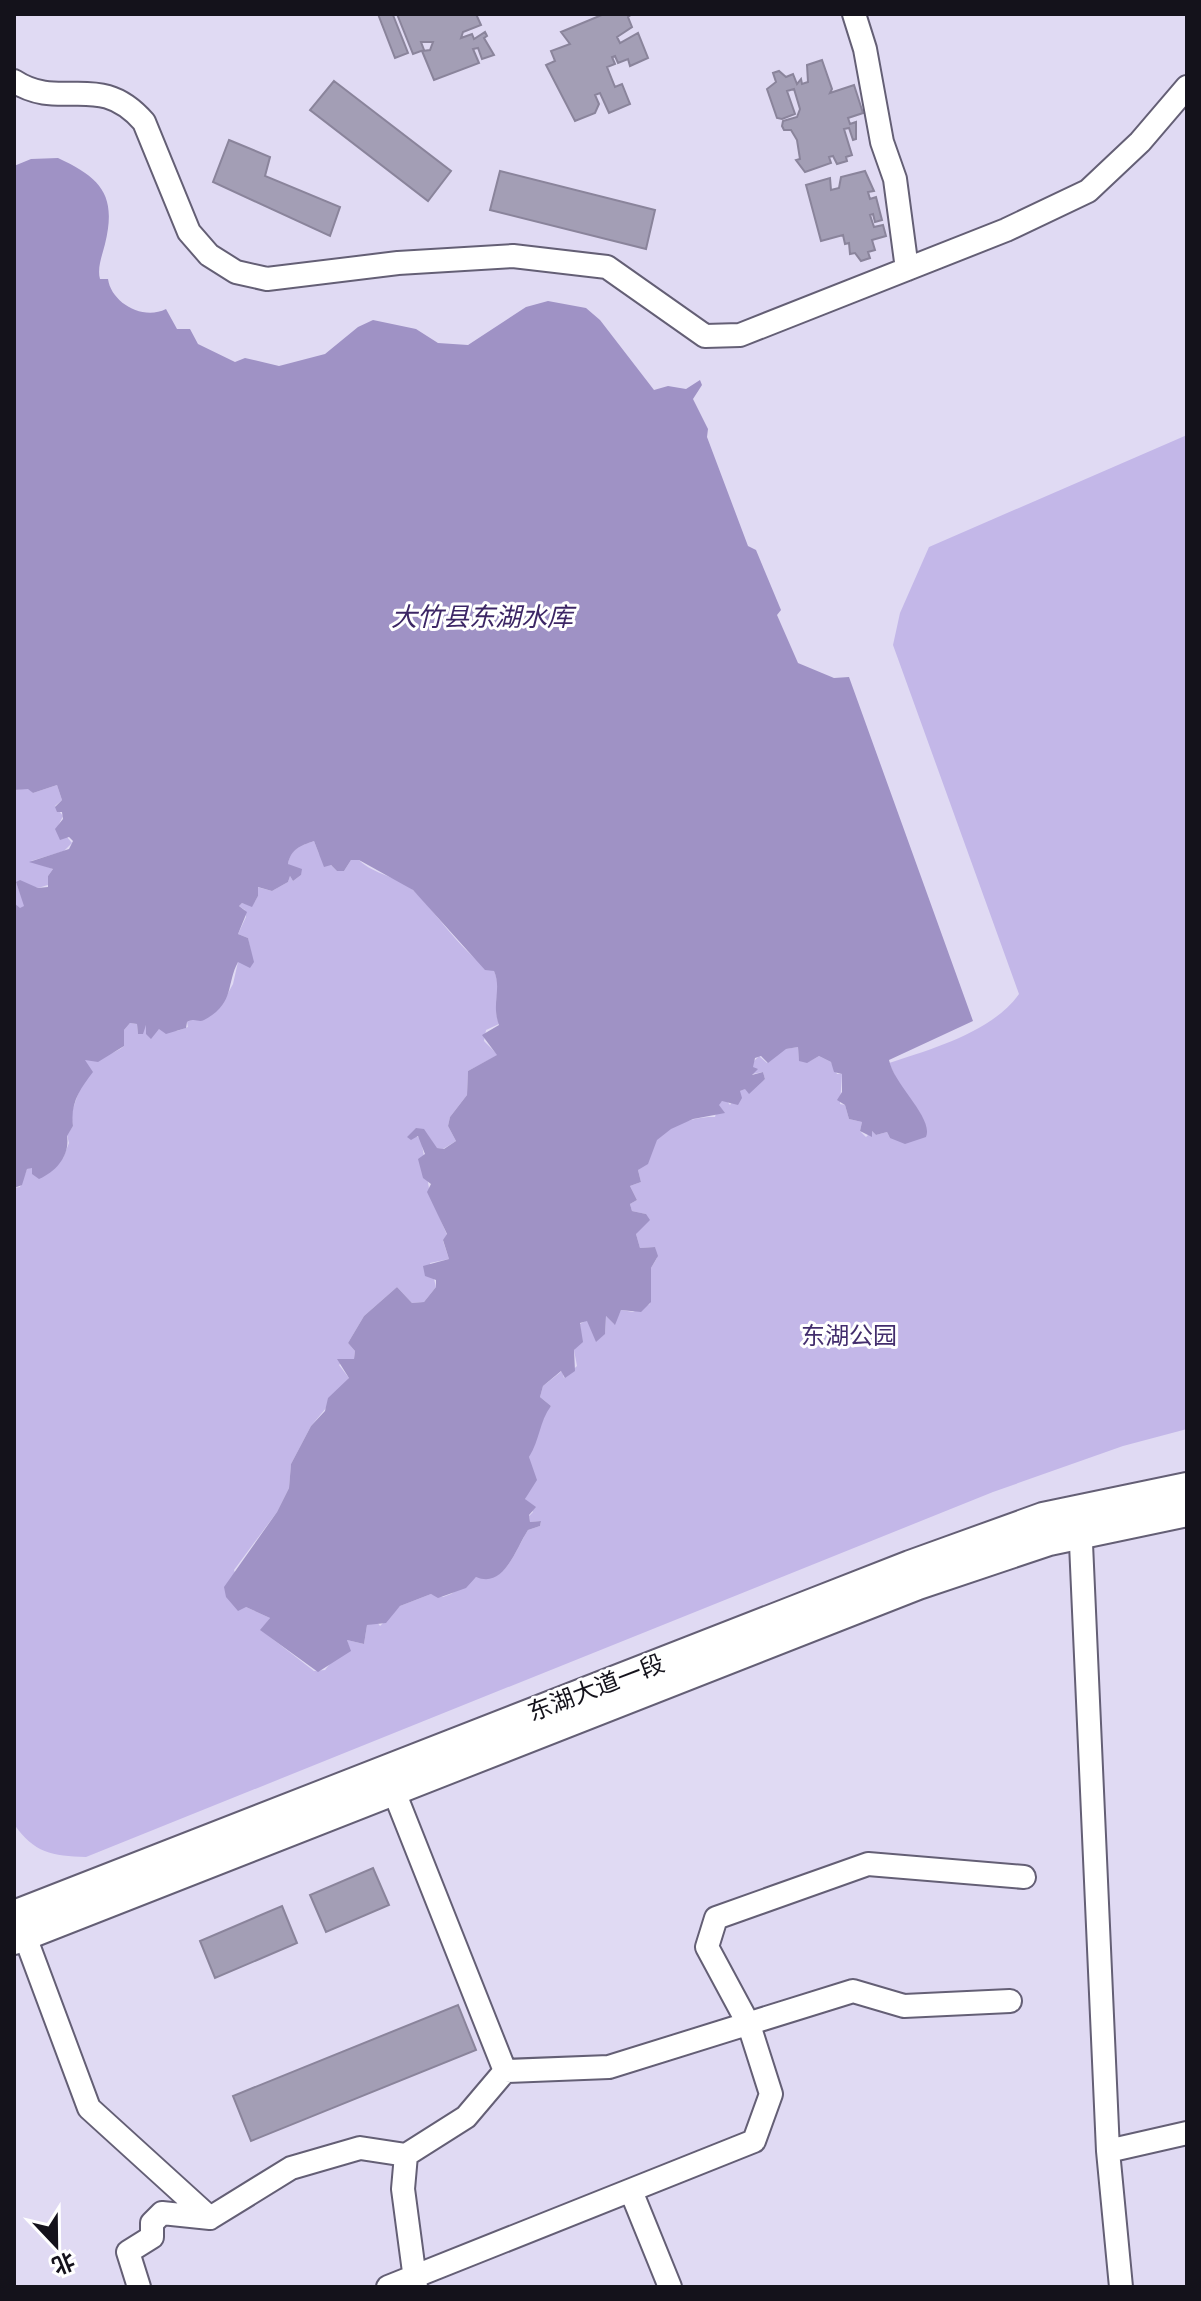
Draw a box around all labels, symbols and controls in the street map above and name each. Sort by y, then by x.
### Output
water label: 大竹县东湖水库 [391,602,577,632]
park label: 东湖公园 [801,1322,897,1349]
street label: 东湖大道一段 [524,1649,668,1726]
north arrow [16,2205,96,2285]
text: 北 [48,2247,79,2280]

